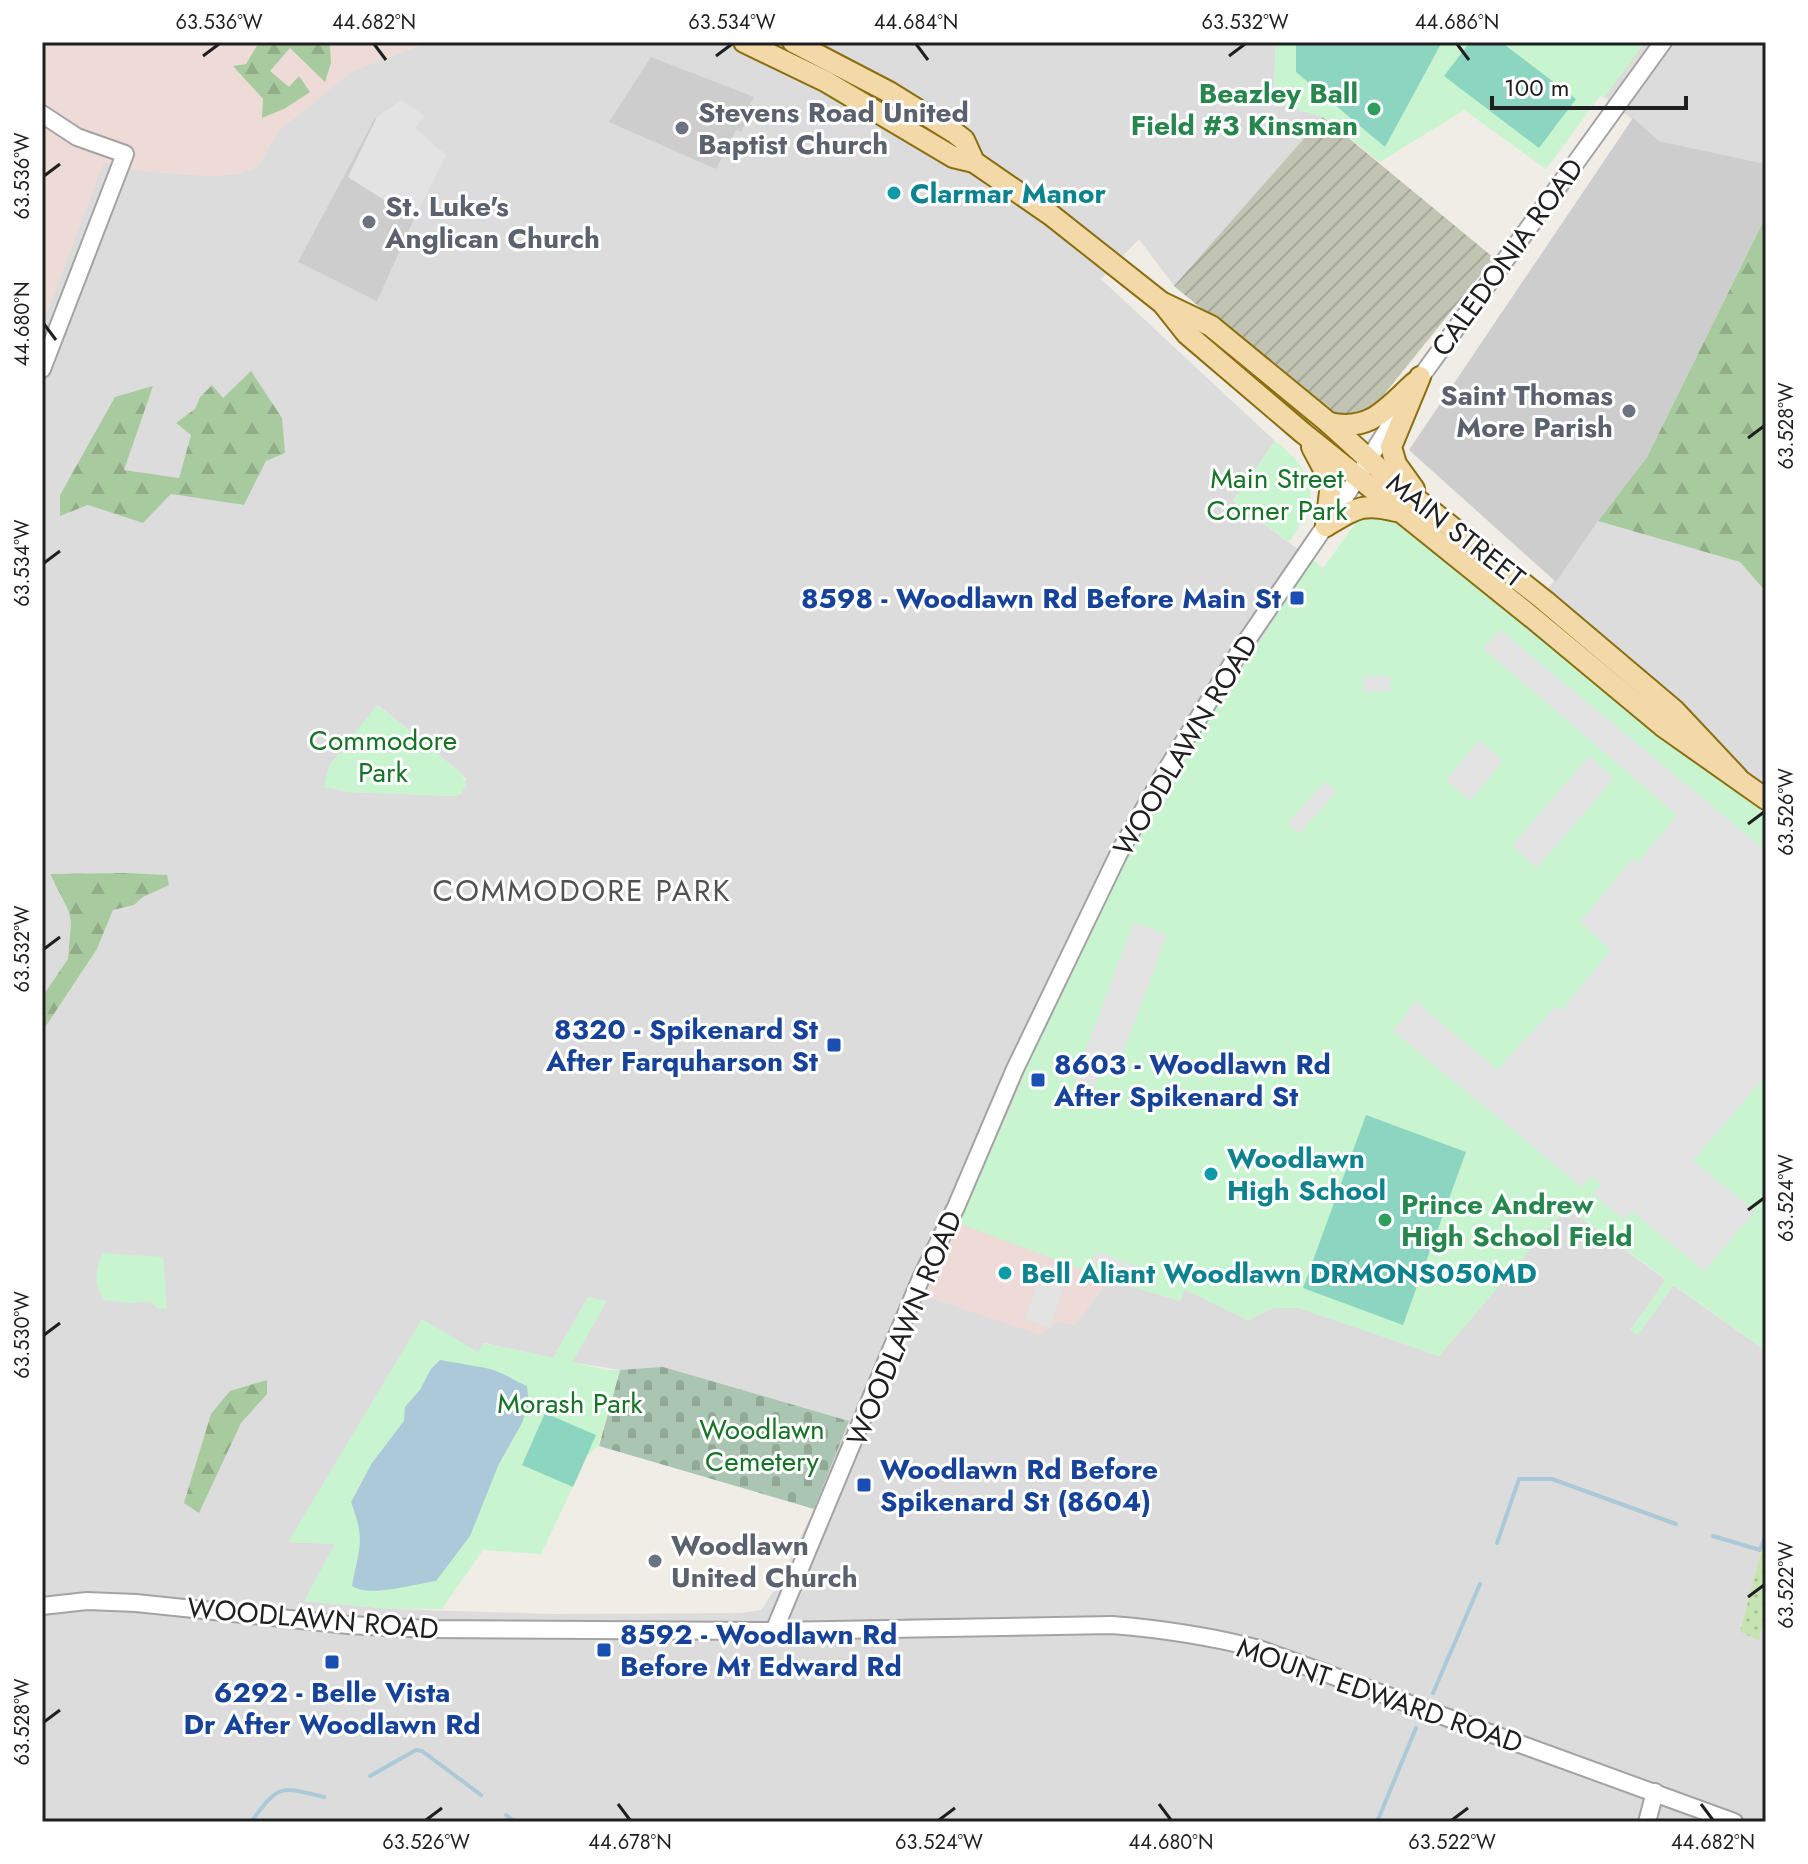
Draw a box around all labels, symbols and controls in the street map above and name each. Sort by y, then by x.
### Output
text: 63.536°W [175,8,263,37]
text: 44.682°N [332,8,416,37]
text: 63.534°W [688,8,776,37]
text: 44.684°N [874,8,958,37]
text: 63.532°W [1201,8,1289,37]
text: 44.686°N [1415,8,1499,37]
scale bar [1492,60,1686,110]
text: 100 m [1504,70,1570,105]
place label: Beazley Ball Field #3 Kinsman [1131,73,1358,146]
place label: Stevens Road United Baptist Church [698,92,969,165]
marker: Beazley Ball Field #3 Kinsman [1365,100,1383,118]
marker: Stevens Road United Baptist Church [673,119,691,137]
text: 63.536°W [8,132,37,220]
street label: CALEDONIA ROAD [1421,150,1593,365]
place label: Clarmar Manor [910,173,1106,214]
marker: Clarmar Manor [885,184,903,202]
place label: St. Luke's Anglican Church [384,186,600,259]
marker: St. Luke's Anglican Church [360,213,378,231]
text: 44.680°N [8,282,37,366]
place label: Saint Thomas More Parish [1440,375,1613,448]
text: 63.528°W [1772,382,1801,470]
marker: Saint Thomas More Parish [1620,402,1638,420]
park label: Main Street Corner Park [1206,458,1348,531]
street label: MAIN STREET [1378,463,1534,598]
text: 63.534°W [8,519,37,607]
place label: 8598 - Woodlawn Rd Before Main St [801,578,1281,619]
marker: 8598 - Woodlawn Rd Before Main St [1288,589,1306,607]
street label: WOODLAWN ROAD [1103,627,1268,864]
park label: Commodore Park [309,720,457,793]
text: 63.526°W [1772,768,1801,856]
district label: COMMODORE PARK [433,869,731,912]
text: 63.532°W [8,905,37,993]
place label: 8320 - Spikenard St After Farquharson St [545,1009,818,1082]
marker: 8320 - Spikenard St After Farquharson St [825,1036,843,1054]
place label: 8603 - Woodlawn Rd After Spikenard St [1053,1044,1331,1117]
marker: 8603 - Woodlawn Rd After Spikenard St [1029,1071,1047,1089]
place label: Woodlawn High School [1227,1138,1386,1211]
text: 63.524°W [1772,1154,1801,1242]
marker: Woodlawn High School [1202,1165,1220,1183]
place label: Prince Andrew High School Field [1401,1184,1633,1257]
street label: WOODLAWN ROAD [836,1204,973,1452]
marker: Prince Andrew High School Field [1376,1211,1394,1229]
place label: Bell Aliant Woodlawn DRMONS050MD [1021,1253,1537,1294]
marker: Bell Aliant Woodlawn DRMONS050MD [996,1264,1014,1282]
text: 63.530°W [8,1291,37,1379]
park label: Morash Park [497,1383,643,1424]
park label: Woodlawn Cemetery [699,1409,825,1482]
place label: Woodlawn Rd Before Spikenard St (8604) [880,1449,1158,1522]
marker: Woodlawn Rd Before Spikenard St (8604) [855,1476,873,1494]
place label: Woodlawn United Church [671,1525,858,1598]
text: 63.522°W [1772,1541,1801,1629]
marker: Woodlawn United Church [646,1552,664,1570]
street label: WOODLAWN ROAD [186,1587,440,1650]
place label: 8592 - Woodlawn Rd Before Mt Edward Rd [620,1614,902,1687]
street label: MOUNT EDWARD ROAD [1231,1627,1528,1764]
marker: 8592 - Woodlawn Rd Before Mt Edward Rd [595,1641,613,1659]
marker: 6292 - Belle Vista Dr After Woodlawn Rd [323,1653,341,1671]
place label: 6292 - Belle Vista Dr After Woodlawn Rd [183,1672,481,1745]
text: 63.528°W [8,1678,37,1766]
text: 63.526°W [382,1828,470,1857]
text: 44.678°N [588,1828,672,1857]
text: 63.524°W [895,1828,983,1857]
text: 44.680°N [1129,1828,1213,1857]
text: 63.522°W [1408,1828,1496,1857]
text: 44.682°N [1671,1828,1755,1857]

